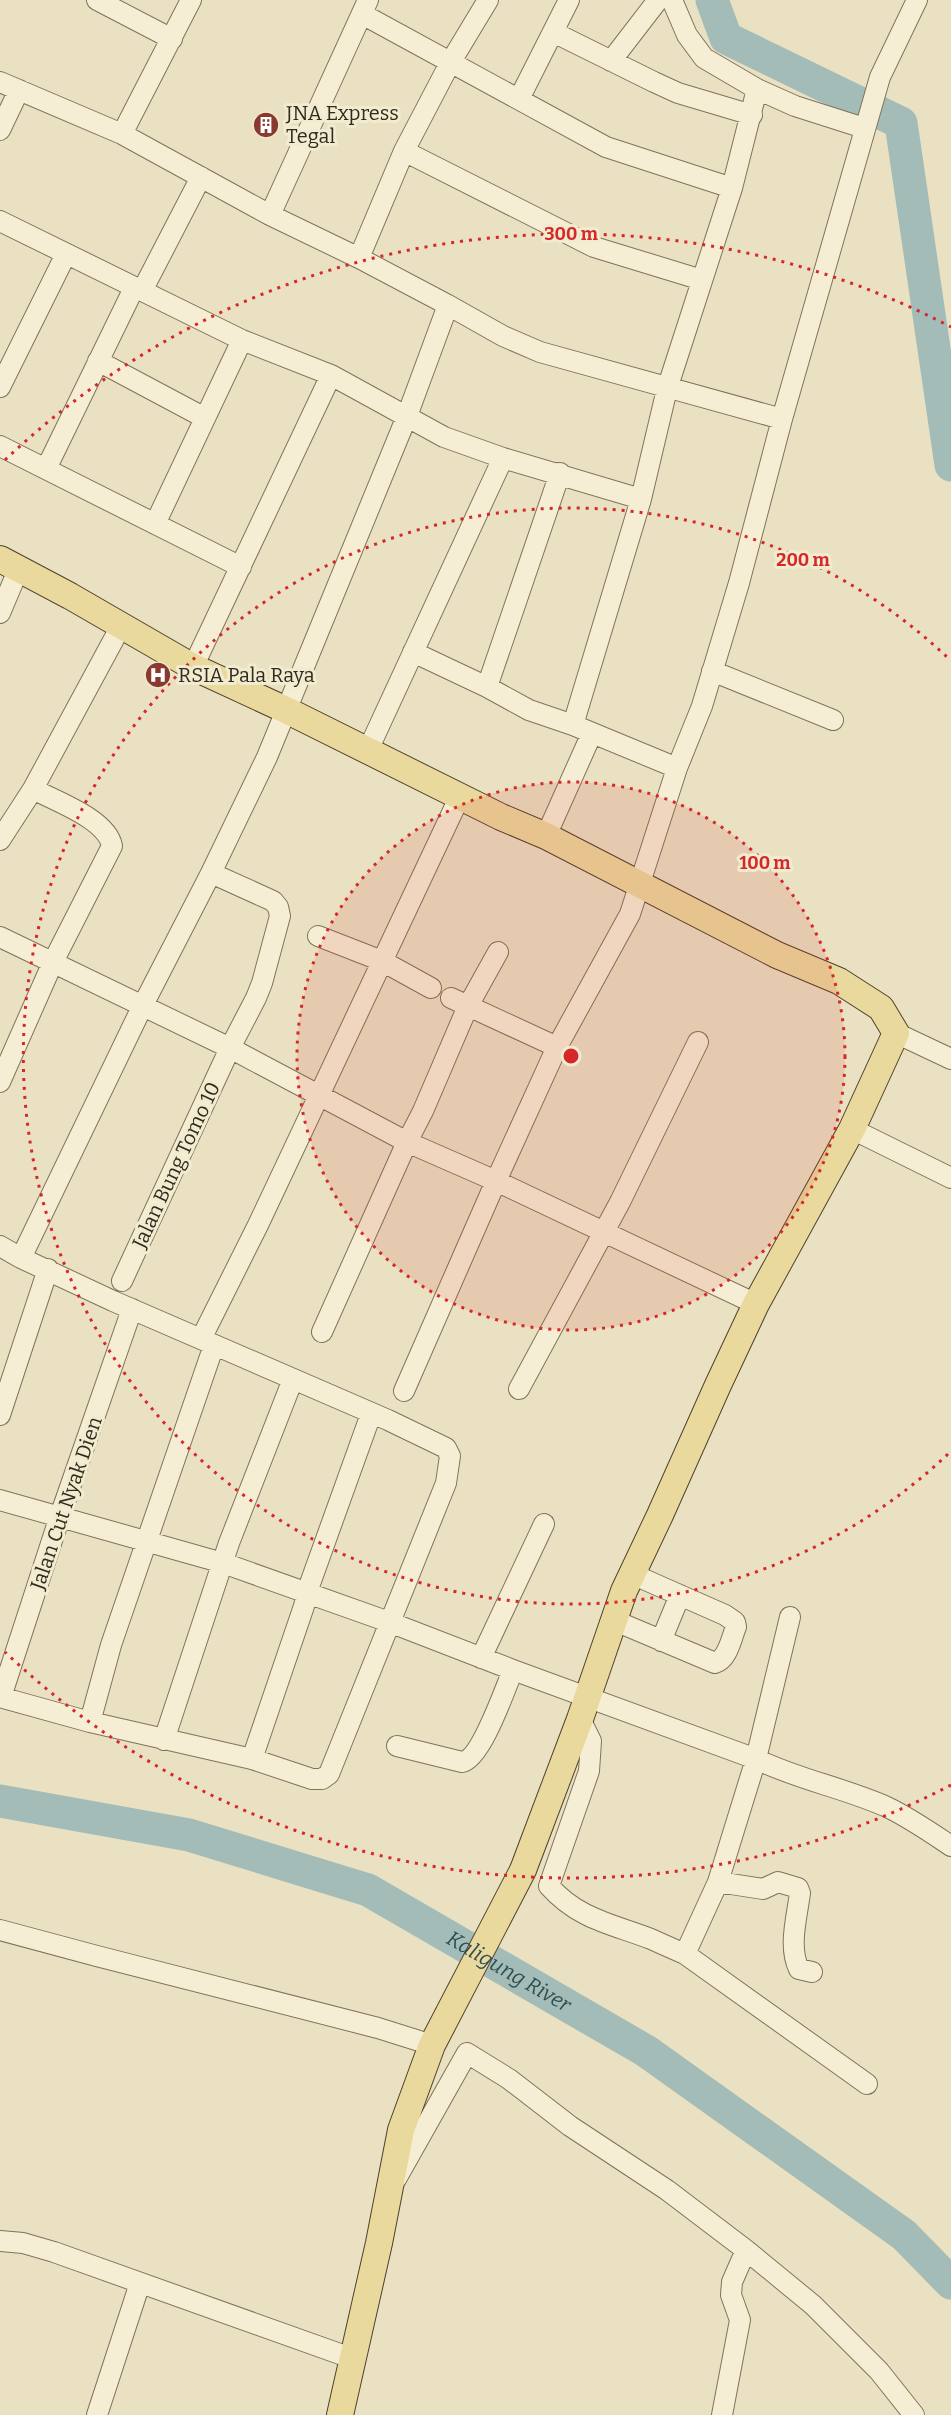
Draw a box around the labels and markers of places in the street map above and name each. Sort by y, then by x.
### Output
place label: JNA Express Tegal [285,101,399,148]
building icon: JNA Express Tegal [251,110,281,140]
hospital icon: RSIA Pala Raya [143,660,173,690]
place label: RSIA Pala Raya [178,663,315,687]
centre of rings [561,1046,581,1066]

